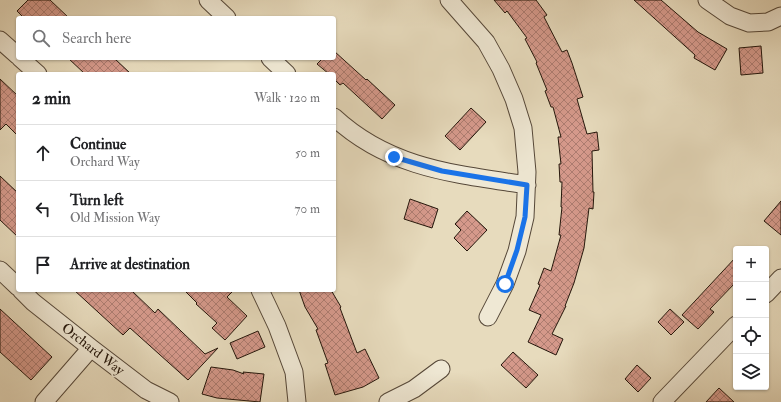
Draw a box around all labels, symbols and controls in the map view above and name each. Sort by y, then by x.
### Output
search box [16,16,336,60]
icon: search [30,27,52,49]
text: Search here [62,29,131,48]
text: 2 min [32,88,71,109]
text: Walk · 120 m [254,90,320,106]
text: Continue [70,135,126,154]
icon: ahead [32,142,54,164]
text: 50 m [295,145,320,161]
route end [385,148,403,166]
text: Orchard Way [70,154,140,170]
text: Turn left [70,191,124,210]
icon: left [32,198,54,220]
text: 70 m [295,201,320,217]
text: Old Mission Way [70,210,160,226]
map controls [733,246,769,390]
button: + [733,246,769,282]
icon: arrive [32,254,54,276]
text: Arrive at destination [70,255,190,274]
route start [496,275,514,293]
button: − [733,282,769,318]
button: locate [733,318,769,354]
street label: Orchard Way [58,319,128,380]
button: layers [733,354,769,390]

